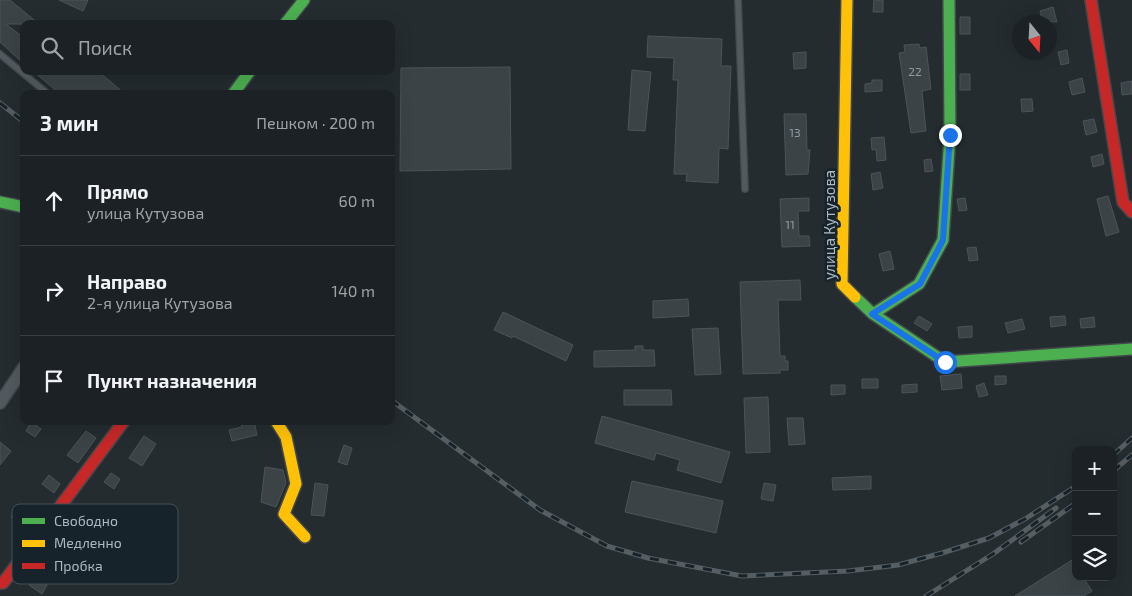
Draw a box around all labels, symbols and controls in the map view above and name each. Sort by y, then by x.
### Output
north arrow [1012,15,1057,60]
search box [20,20,395,75]
icon: search [38,34,66,62]
text: Поиск [78,36,132,59]
house number: 22 [908,64,922,78]
text: 3 мин [40,110,98,135]
text: Пешком · 200 m [256,113,375,132]
route end [939,124,962,147]
house number: 13 [789,125,801,139]
street label: улица Кутузова [820,170,839,280]
text: Прямо [87,180,149,203]
icon: ahead [40,187,68,215]
text: 60 m [339,191,375,210]
text: улица Кутузова [87,203,204,222]
house number: 11 [785,217,795,231]
text: Направо [87,270,167,293]
icon: right [40,277,68,305]
text: 140 m [332,281,375,300]
text: 2-я улица Кутузова [87,293,233,312]
route start [934,351,957,374]
icon: arrive [40,367,68,395]
text: Пункт назначения [87,369,257,392]
map controls [1072,446,1117,581]
button: + [1072,446,1117,491]
button: − [1072,491,1117,536]
legend [12,504,178,584]
text: Свободно [54,512,118,529]
text: Медленно [54,534,122,551]
button: layers [1072,536,1117,581]
text: Пробка [54,557,103,574]

